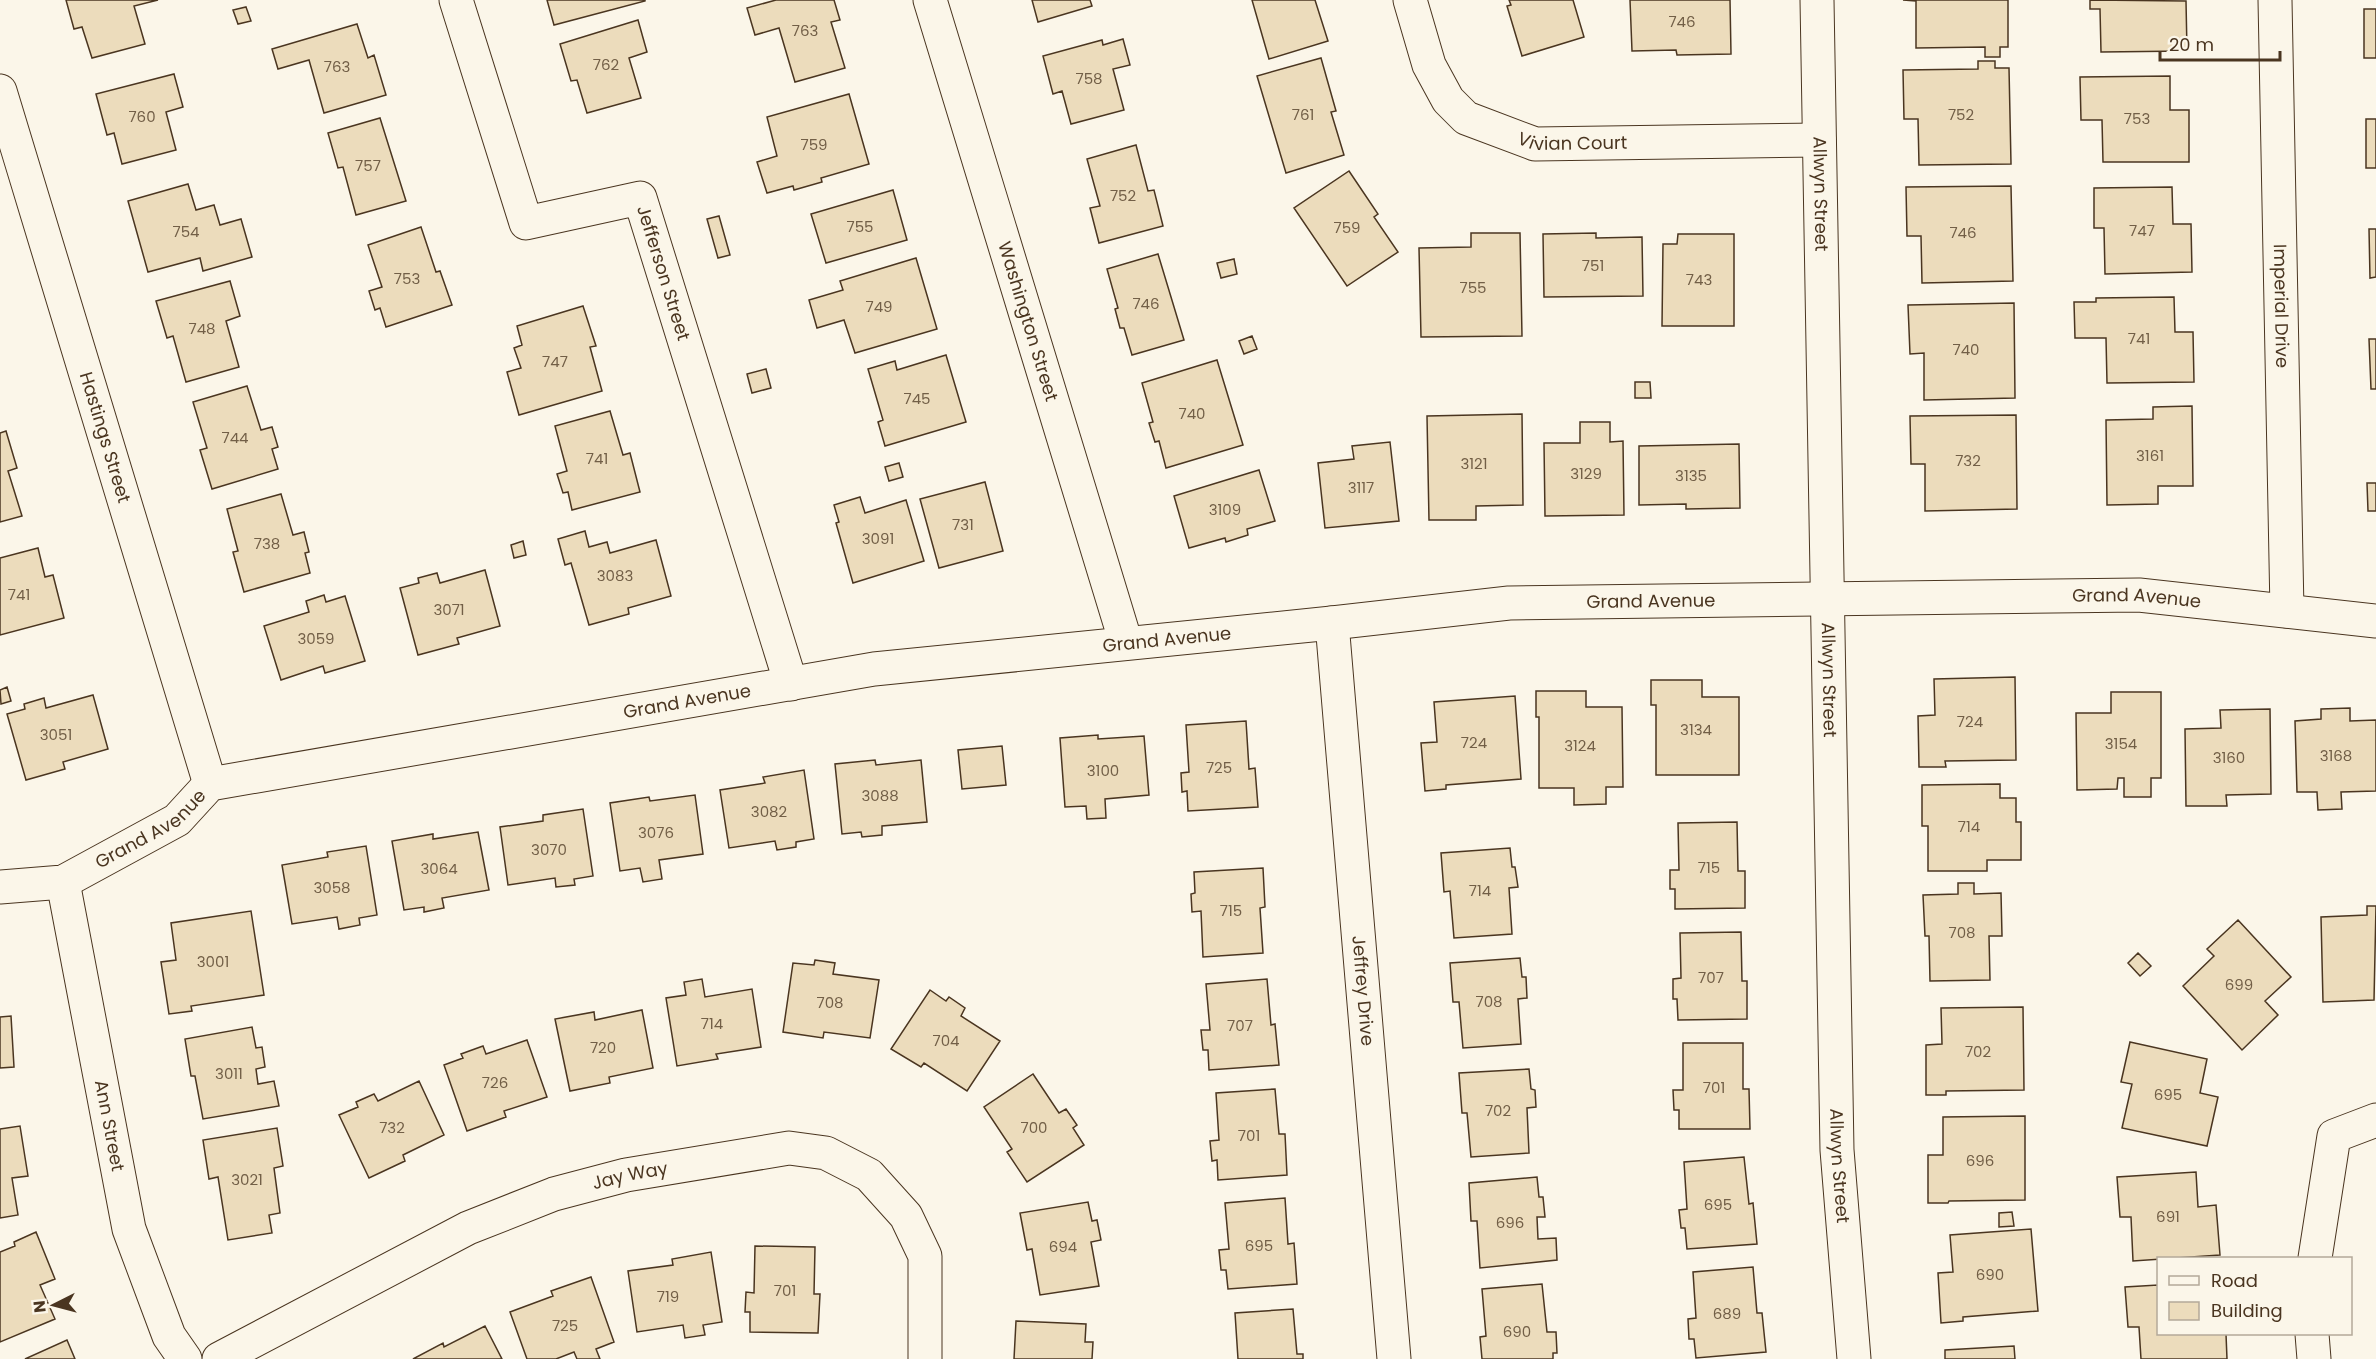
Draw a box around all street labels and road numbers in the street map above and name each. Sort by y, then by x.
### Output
street label: Vivian Court [1514,126,1627,156]
street label: Allwyn Street [1807,136,1834,252]
street label: Jefferson Street [631,202,697,344]
street label: Washington Street [992,238,1065,404]
street label: Imperial Drive [2268,244,2295,368]
street label: Hastings Street [74,369,137,506]
street label: Grand Avenue [2072,582,2202,614]
street label: Grand Avenue [1586,587,1716,614]
street label: Grand Avenue [1101,620,1232,658]
street label: Allwyn Street [1816,622,1843,738]
street label: Grand Avenue [621,678,753,724]
street label: Grand Avenue [90,784,211,874]
street label: Jeffrey Drive [1346,934,1381,1047]
street label: Ann Street [89,1078,131,1173]
street label: Allwyn Street [1824,1108,1856,1224]
street label: Jay Way [589,1155,669,1195]

